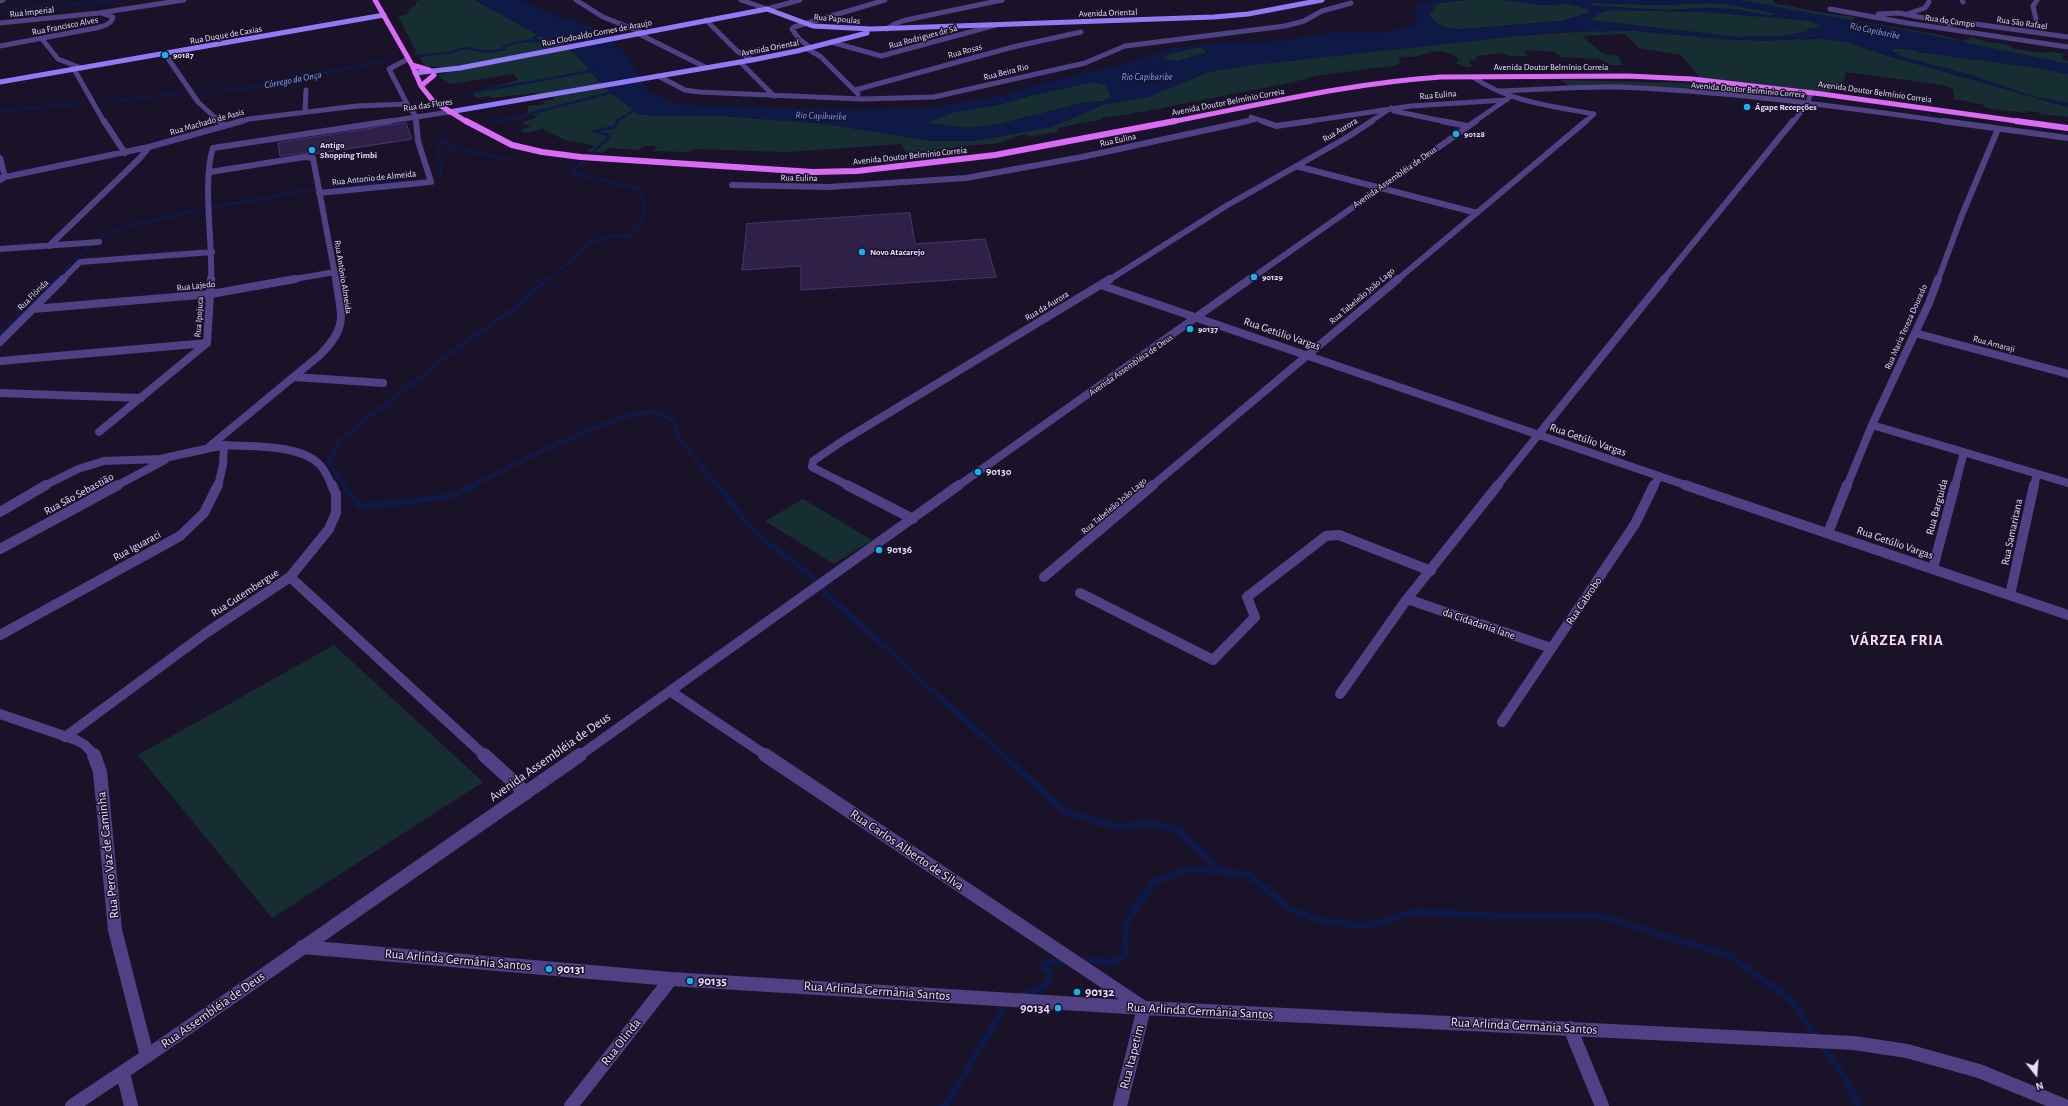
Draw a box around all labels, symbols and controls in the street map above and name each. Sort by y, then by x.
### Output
street label: Rua Imperial [9,4,55,20]
street label: Avenida Oriental [1078,7,1138,19]
street label: Rua Papoulas [813,12,861,26]
street label: Rua do Campo [1924,12,1976,30]
street label: Rua Francisco Alves [31,14,99,38]
street label: Rua São Rafael [1996,14,2048,32]
street label: Rua Clodoaldo Gomes de Araujo [541,17,653,49]
water label: Rio Capibaribe [1849,20,1901,42]
street label: Rua Duque de Caxias [189,23,263,47]
street label: Rua Rodrigues de Sá [888,23,958,51]
street label: Avenida Oriental [740,37,800,59]
street label: Rua Rosas [947,41,983,61]
marker: 90187 [160,50,170,60]
place label: 90187 [173,50,194,60]
street label: Rua Beira Rio [982,61,1030,83]
street label: Avenida Doutor Belmínio Correia [1494,62,1608,72]
water label: Córrego da Onça [263,69,323,91]
water label: Rio Capibaribe [1121,71,1173,83]
street label: Avenida Doutor Belmínio Correia [1817,79,1933,105]
street label: Avenida Doutor Belminio Correia [1690,80,1806,100]
street label: Avenida Doutor Belmínio Correia [1171,86,1285,118]
street label: Rua Eulina [1419,88,1457,102]
street label: Rua das Flores [403,96,453,114]
marker: Ágape Recepções [1742,102,1752,112]
place label: Ágape Recepções [1755,102,1817,112]
street label: Rua Machado de Assis [169,106,245,138]
water label: Rio Capibaribe [795,109,847,123]
street label: Rua Aurora [1321,115,1359,145]
marker: 90128 [1451,129,1461,139]
place label: 90128 [1464,129,1485,139]
street label: Rua Eulina [1099,131,1137,149]
place label: Antigo Shopping Timbi [320,140,377,161]
street label: Avenida Assembléia de Deus [1351,144,1439,210]
marker: Antigo Shopping Timbi [307,145,317,155]
street label: Avenida Doutor Belmínio Correia [852,145,968,167]
street label: Rua Antonio de Almeida [331,168,417,188]
street label: Rua Eulina [780,172,818,184]
street label: Rua Antônio Almeida [332,239,354,315]
marker: Novo Atacarejo [857,247,867,257]
place label: Novo Atacarejo [870,247,925,257]
street label: Rua Tabeleão João Lago [1327,266,1397,326]
marker: 90129 [1249,272,1259,282]
place label: 90129 [1262,272,1283,282]
street label: Rua Flórida [15,277,51,313]
street label: Rua Lajedo [176,279,216,293]
street label: Rua Maria Tereza Dourado [1882,283,1930,371]
street label: Rua da Aurora [1023,289,1071,323]
street label: Rua Ipojuca [192,296,206,338]
street label: Rua Getúlio Vargas [1242,315,1322,353]
marker: 90137 [1185,324,1195,334]
place label: 90137 [1198,324,1218,334]
street label: Avenida Assembléia de Deus [1087,332,1175,398]
street label: Rua Amaraji [1972,333,2016,355]
street label: Rua Getúlio Vargas [1548,421,1628,459]
place label: 90130 [986,465,1011,479]
marker: 90130 [973,467,983,477]
street label: Rua São Sebastião [42,470,116,518]
street label: Rua Tabeleão João Lago [1079,476,1149,536]
street label: Rua Barguida [1923,478,1951,536]
street label: Rua Samaritana [1999,498,2025,566]
street label: Rua Getúlio Vargas [1855,524,1935,562]
street label: Rua Iguaraci [111,528,163,564]
place label: 90136 [887,543,912,557]
marker: 90136 [874,545,884,555]
street label: Rua Gutembergue [209,566,281,620]
street label: Rua Cabrobo [1563,575,1605,627]
street label: da Cidadania lane [1441,605,1517,643]
district label: VÁRZEA FRIA [1850,631,1944,649]
street label: Avenida Assembléia de Deus [486,709,614,805]
street label: Rua Pero Vaz de Caminha [94,791,122,919]
street label: Rua Carlos Alberto de Silva [847,806,967,894]
street label: Rua Arlinda Germânia Santos [384,946,532,974]
place label: 90131 [557,961,585,977]
marker: 90131 [544,964,554,974]
street label: Rua Assembléia de Deus [158,968,268,1052]
place label: 90135 [698,973,727,989]
marker: 90135 [685,976,695,986]
street label: Rua Arlinda Germânia Santos [803,978,951,1004]
place label: 90132 [1085,984,1114,1000]
marker: 90132 [1072,987,1082,997]
street label: Rua Arlinda Germânia Santos [1126,999,1274,1023]
place label: 90134 [1020,1000,1050,1016]
marker: 90134 [1053,1003,1063,1013]
street label: Rua Arlinda Germânia Santos [1450,1014,1598,1038]
street label: Rua Olinda [598,1015,644,1069]
street label: Rua Itapetim [1117,1023,1147,1091]
north arrow [2016,1054,2056,1094]
text: N [2034,1080,2045,1092]

